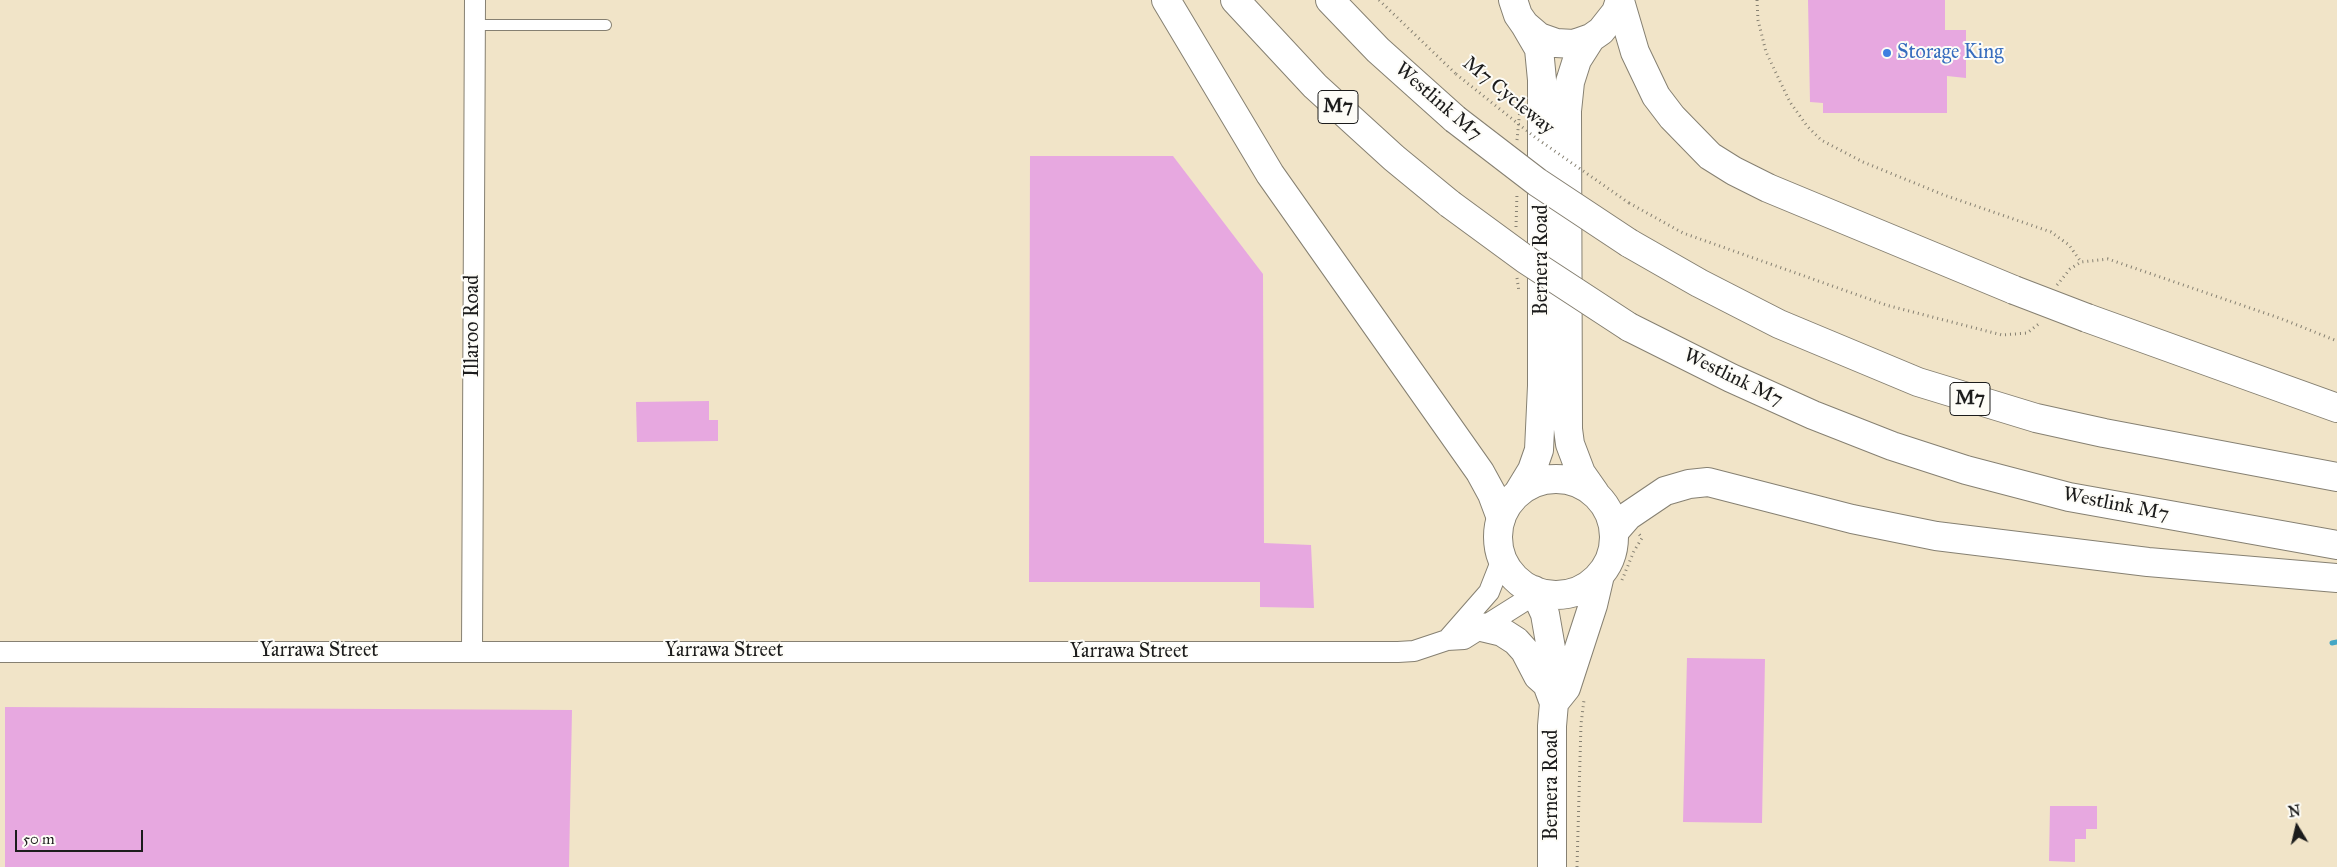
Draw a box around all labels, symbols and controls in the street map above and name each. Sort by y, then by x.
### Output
place label: Storage King [1897,41,2003,65]
marker: Storage King [1881,47,1893,59]
street label: M7 Cycleway [1457,52,1559,140]
street label: Westlink M7 [1390,58,1486,146]
road number: M7 [1318,90,1358,124]
street label: Bernera Road [1530,204,1554,316]
street label: Illaroo Road [461,275,485,377]
street label: Westlink M7 [1679,344,1787,412]
road number: M7 [1950,382,1990,416]
street label: Westlink M7 [2061,483,2171,527]
street label: Yarrawa Street [260,639,378,663]
street label: Yarrawa Street [665,639,783,663]
street label: Yarrawa Street [1070,640,1188,664]
street label: Bernera Road [1540,729,1564,841]
north arrow [2272,802,2322,852]
text: N [2287,802,2302,821]
scale bar [18,820,145,852]
text: 50 m [23,830,55,848]

